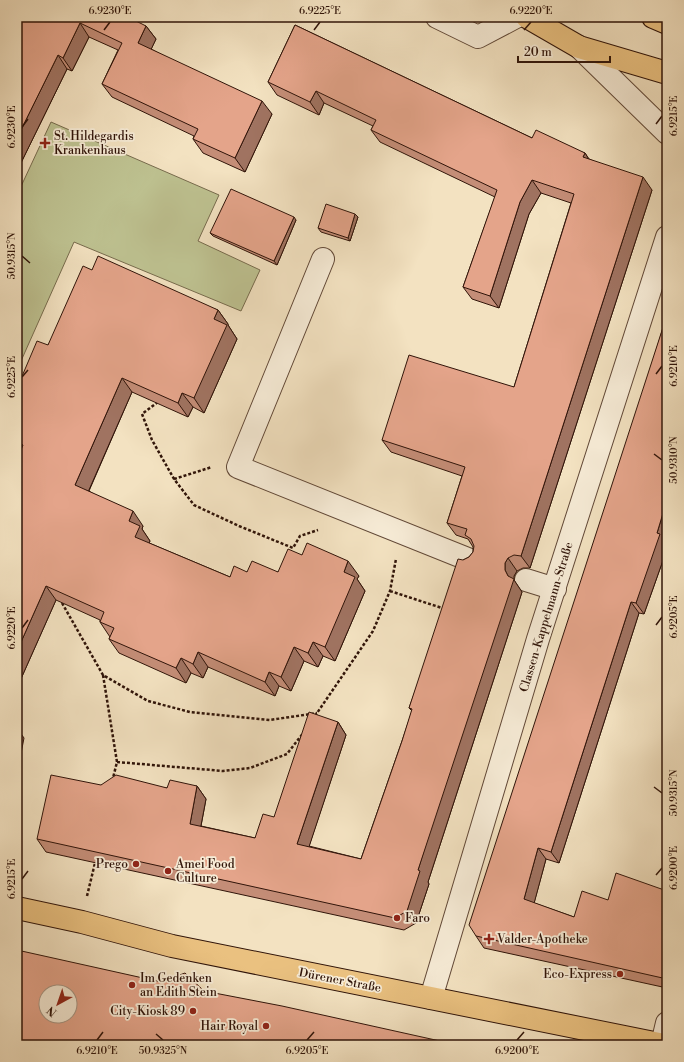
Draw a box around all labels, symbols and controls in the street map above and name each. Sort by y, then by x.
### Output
text: 6.9230°E [89,5,131,17]
text: 6.9225°E [299,5,341,17]
text: 6.9220°E [510,5,553,17]
scale bar [518,38,610,64]
text: 20 m [524,45,552,60]
text: 6.9215°E [668,96,680,136]
text: 6.9230°E [6,106,18,148]
place label: St. Hildegardis Krankenhaus [54,129,134,158]
marker: St. Hildegardis Krankenhaus [39,137,51,149]
text: 50.9315°N [6,232,18,279]
text: 6.9210°E [668,345,680,387]
text: 6.9225°E [6,356,18,398]
text: 50.9310°N [668,436,680,484]
street label: Classen-Kappelmann-Straße [516,540,576,694]
text: 6.9205°E [668,596,680,638]
text: 6.9220°E [6,606,18,649]
text: 50.9315°N [668,769,680,816]
text: 6.9200°E [668,846,680,890]
place label: Prego [96,857,128,872]
place label: Amei Food Culture [175,857,235,886]
text: 6.9215°E [6,859,18,899]
marker: Prego [131,859,141,869]
marker: Amei Food Culture [163,866,173,876]
place label: Faro [405,911,430,926]
marker: Faro [392,913,402,923]
place label: Valder-Apotheke [496,932,588,947]
marker: Valder-Apotheke [484,934,494,944]
street label: Dürener Straße [298,965,382,996]
place label: Eco-Express [543,967,612,982]
marker: Eco-Express [615,969,625,979]
place label: Im Gedenken an Edith Stein [140,971,217,1000]
marker: Im Gedenken an Edith Stein [127,980,137,990]
north arrow [38,984,78,1024]
text: N [44,1003,60,1019]
place label: City-Kiosk 89 [110,1004,185,1019]
marker: City-Kiosk 89 [188,1006,198,1016]
place label: Hair Royal [201,1019,258,1034]
marker: Hair Royal [261,1021,271,1031]
text: 6.9210°E [76,1045,118,1057]
text: 50.9325°N [139,1045,188,1057]
text: 6.9205°E [286,1045,328,1057]
text: 6.9200°E [495,1045,539,1057]

